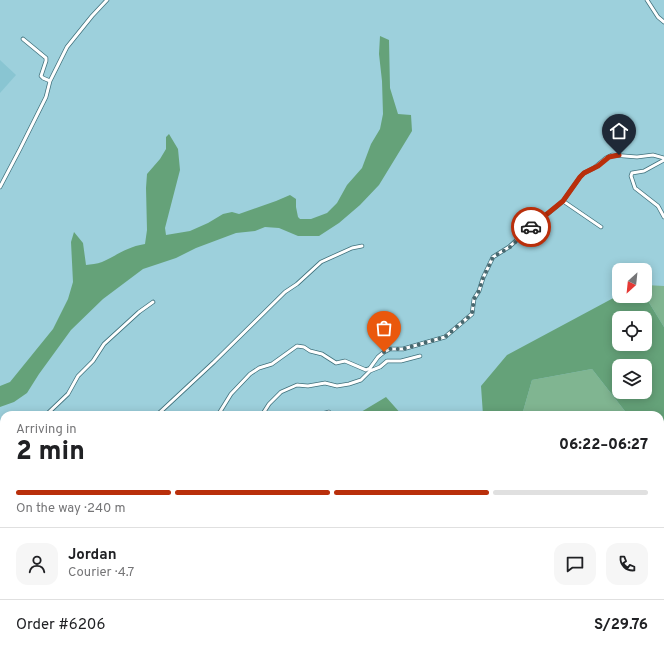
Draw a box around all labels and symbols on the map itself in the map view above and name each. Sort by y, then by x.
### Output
pin [602,114,636,155]
courier [511,207,551,247]
north arrow [612,263,652,303]
pin [367,311,401,352]

